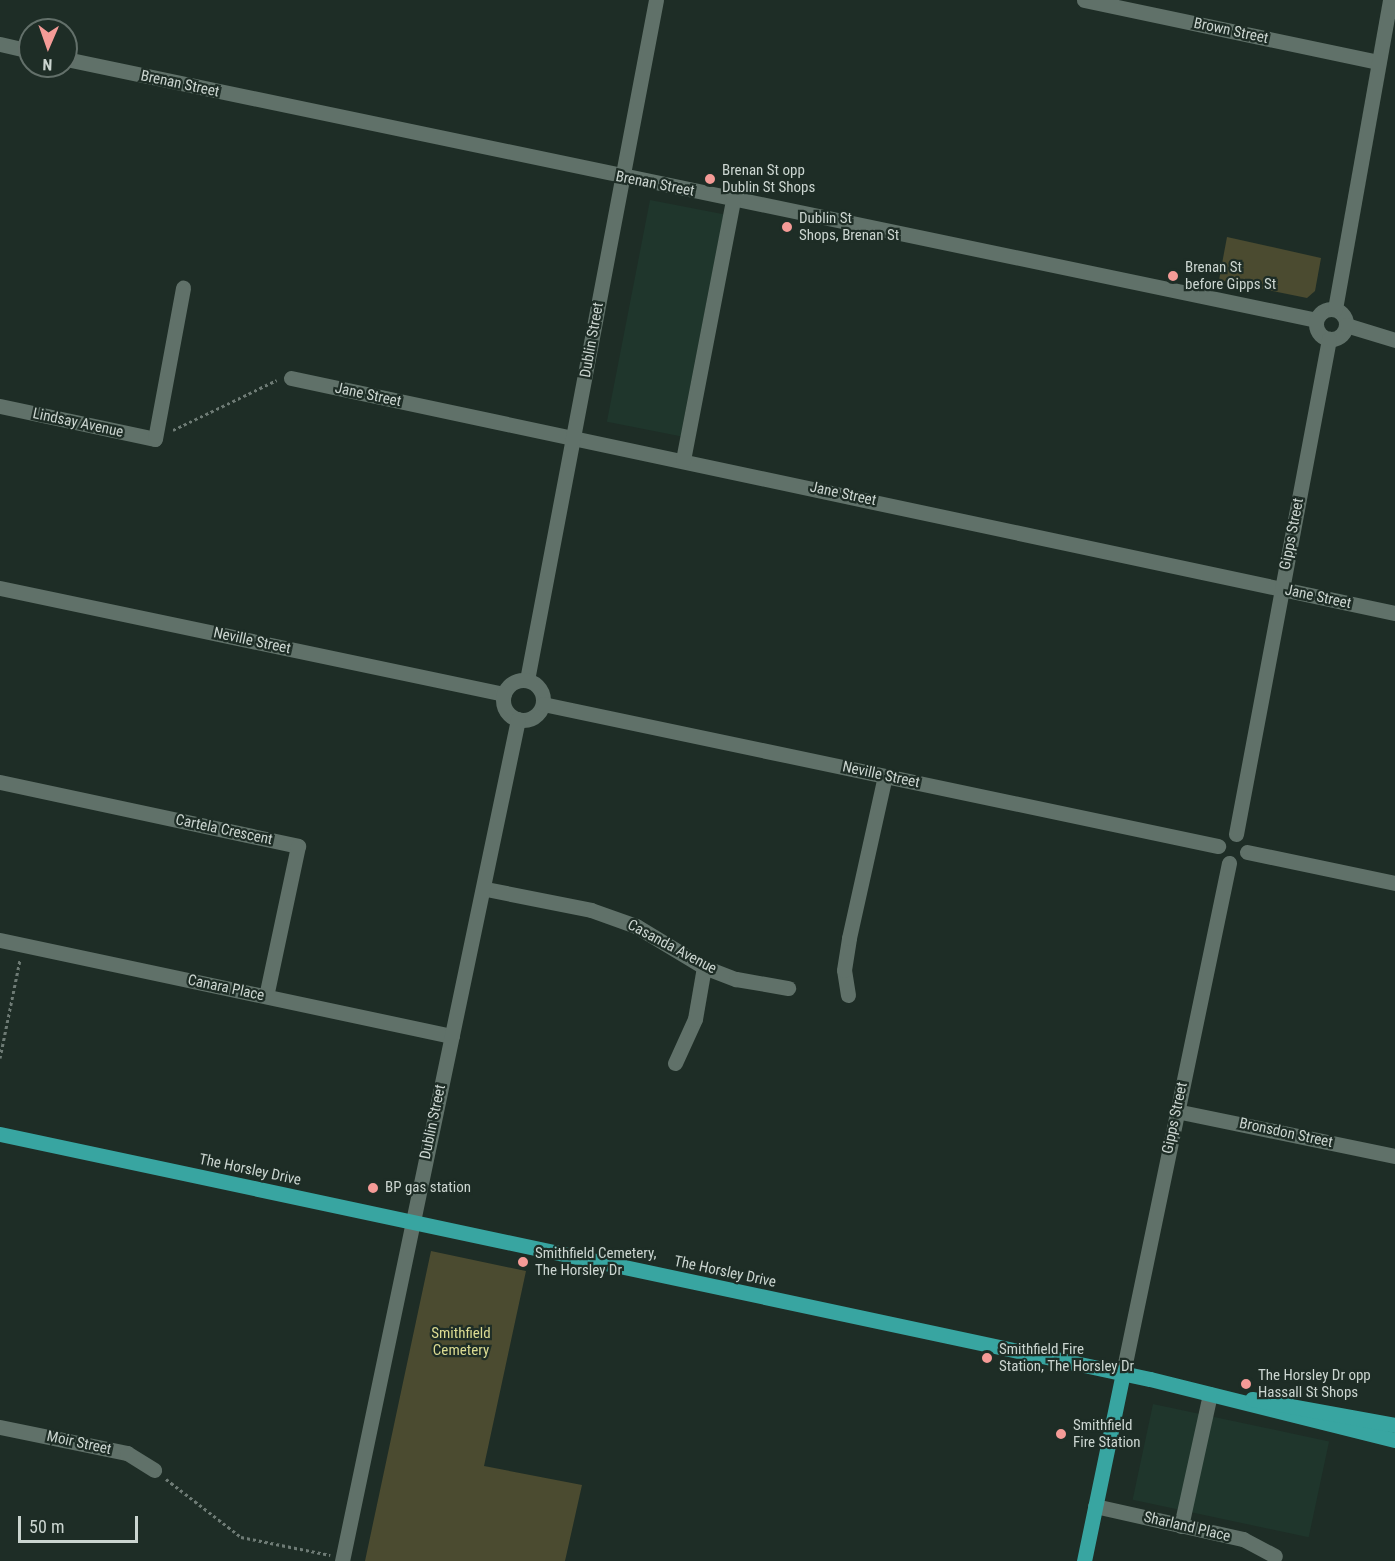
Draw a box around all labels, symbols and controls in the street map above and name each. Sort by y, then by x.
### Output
street label: Brown Street [1192,14,1270,48]
north arrow [18,18,78,78]
text: N [42,55,53,74]
street label: Brenan Street [139,67,221,101]
place label: Brenan St opp Dublin St Shops [722,161,815,196]
street label: Brenan Street [614,168,696,200]
marker: Brenan St opp Dublin St Shops [703,172,717,186]
place label: Dublin St Shops, Brenan St [799,209,899,244]
marker: Dublin St Shops, Brenan St [780,220,794,234]
place label: Brenan St before Gipps St [1185,258,1276,293]
marker: Brenan St before Gipps St [1166,269,1180,283]
street label: Dublin Street [577,301,607,379]
street label: Jane Street [333,379,403,411]
street label: Lindsay Avenue [31,405,125,441]
street label: Jane Street [808,478,878,510]
street label: Gipps Street [1276,497,1308,571]
street label: Jane Street [1283,581,1353,613]
street label: Neville Street [212,624,292,658]
street label: Neville Street [841,758,921,792]
street label: Cartela Crescent [174,811,274,849]
street label: Casanda Avenue [624,916,720,978]
street label: Canara Place [186,971,266,1005]
street label: Gipps Street [1159,1081,1191,1155]
street label: Dublin Street [416,1083,450,1161]
street label: Bronsdon Street [1238,1114,1334,1152]
street label: The Horsley Drive [197,1150,303,1190]
place label: BP gas station [385,1179,471,1197]
marker: BP gas station [366,1181,380,1195]
place label: Smithfield Cemetery, The Horsley Dr [535,1244,656,1279]
street label: The Horsley Drive [672,1252,778,1292]
marker: Smithfield Cemetery, The Horsley Dr [516,1255,530,1269]
park label: Smithfield Cemetery [431,1324,491,1359]
place label: Smithfield Fire Station, The Horsley Dr [999,1340,1134,1375]
marker: Smithfield Fire Station, The Horsley Dr [980,1351,994,1365]
place label: The Horsley Dr opp Hassall St Shops [1258,1366,1371,1401]
marker: The Horsley Dr opp Hassall St Shops [1239,1377,1253,1391]
place label: Smithfield Fire Station [1073,1416,1141,1451]
street label: Moir Street [45,1427,113,1459]
marker: Smithfield Fire Station [1054,1427,1068,1441]
scale bar [21,1504,141,1542]
street label: Sharland Place [1142,1508,1232,1546]
text: 50 m [29,1516,64,1537]

